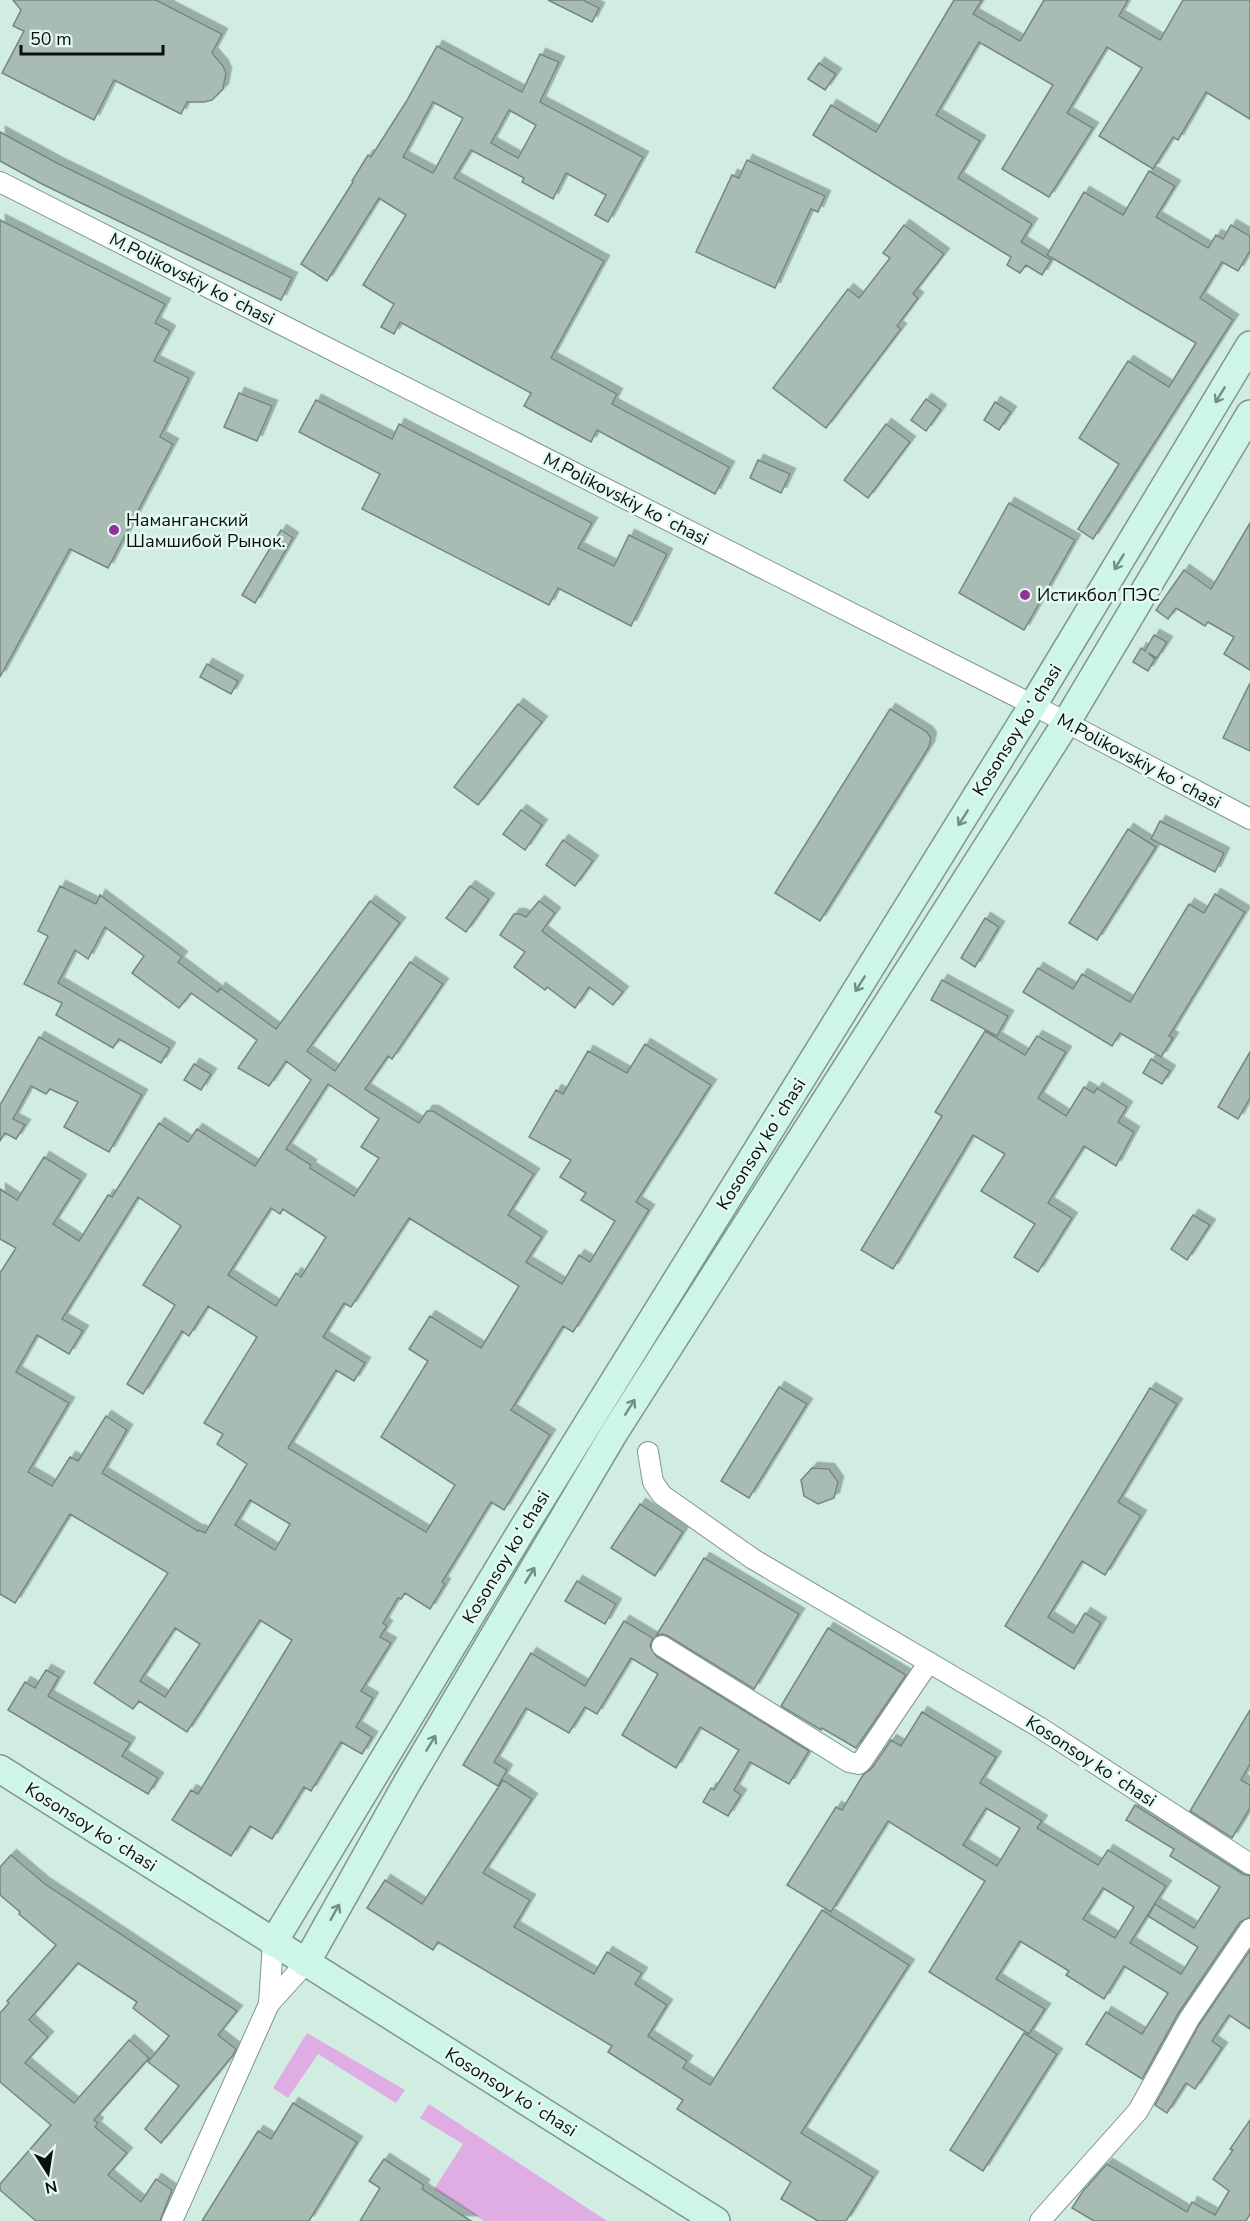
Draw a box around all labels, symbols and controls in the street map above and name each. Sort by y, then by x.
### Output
scale bar [21,18,164,56]
text: 50 m [30,27,72,51]
street label: M.Polikovskiy koʻchasi [105,227,279,331]
one-way arrow [1213,386,1225,403]
street label: M.Polikovskiy koʻchasi [539,447,713,551]
place label: Наманганский Шамшибой Рынок. [126,508,286,553]
marker: Наманганский Шамшибой Рынок. [107,523,121,537]
one-way arrow [1113,553,1125,570]
place label: Истикбол ПЭС [1037,583,1160,607]
marker: Истикбол ПЭС [1018,588,1032,602]
street label: Kosonsoy koʻchasi [967,660,1067,800]
street label: M.Polikovskiy koʻchasi [1053,708,1225,814]
one-way arrow [957,809,969,826]
one-way arrow [854,975,866,992]
street label: Kosonsoy koʻchasi [711,1074,811,1214]
one-way arrow [625,1399,637,1416]
street label: Kosonsoy koʻchasi [457,1486,555,1628]
one-way arrow [525,1567,537,1584]
street label: Kosonsoy koʻchasi [1021,1710,1161,1812]
one-way arrow [425,1735,437,1752]
street label: Kosonsoy koʻchasi [21,1777,161,1877]
one-way arrow [329,1904,341,1921]
street label: Kosonsoy koʻchasi [441,2042,581,2142]
north arrow [18,2143,78,2203]
text: N [43,2175,59,2199]

